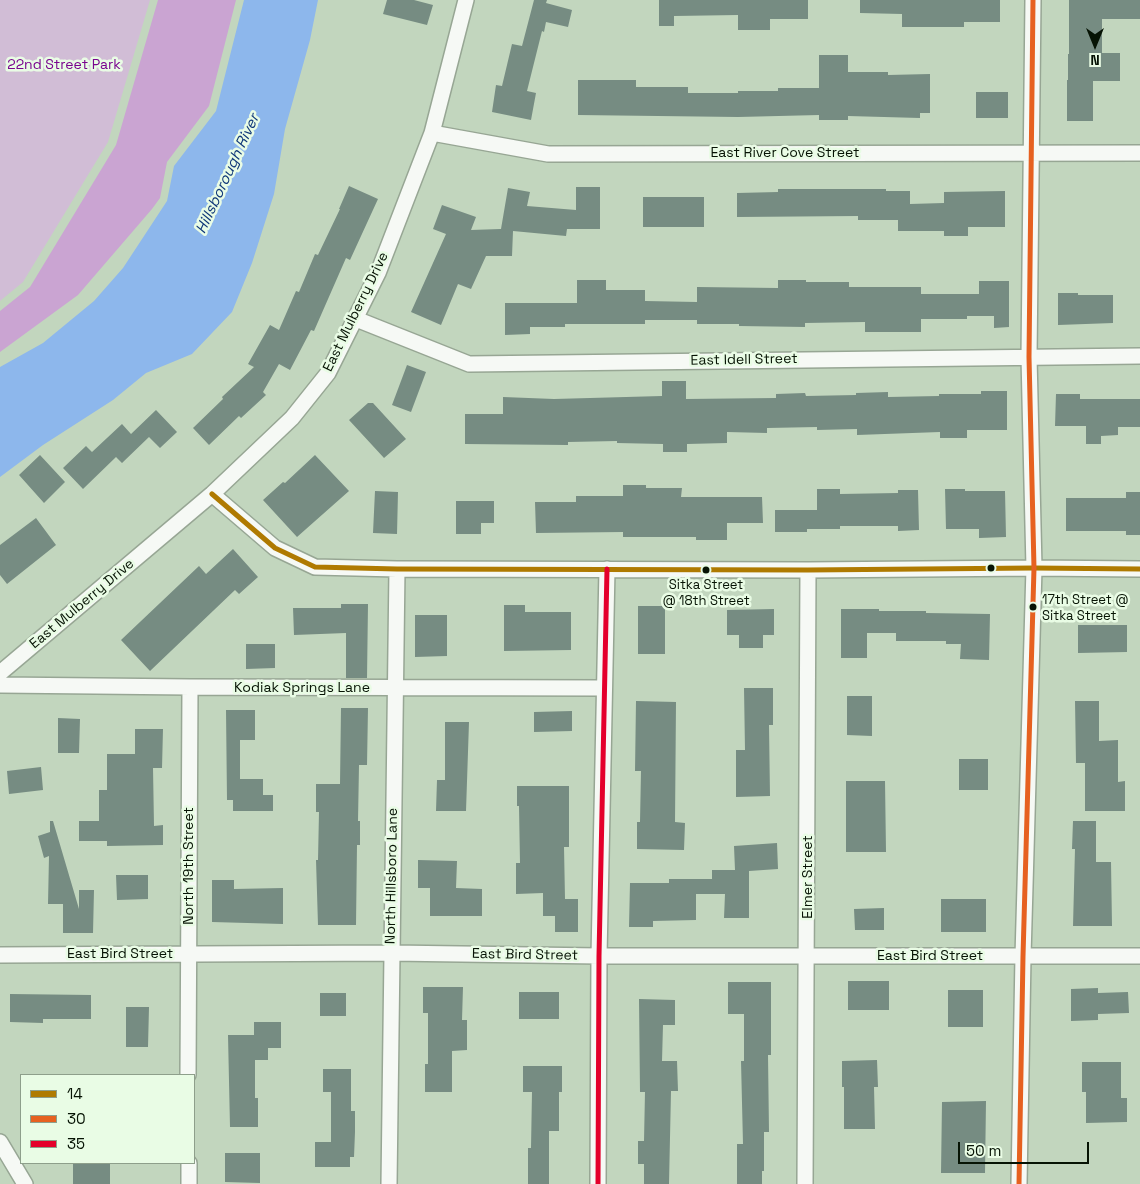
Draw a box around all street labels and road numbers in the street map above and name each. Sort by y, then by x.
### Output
street label: East River Cove Street [710,145,860,161]
street label: East Mulberry Drive [320,250,392,374]
street label: East Idell Street [690,351,798,369]
street label: East Mulberry Drive [26,556,138,652]
street label: Kodiak Springs Lane [234,680,370,696]
street label: North 19th Street [181,807,197,925]
street label: North Hillsboro Lane [382,808,402,944]
street label: Elmer Street [800,835,816,919]
street label: East Bird Street [67,946,173,962]
street label: East Bird Street [472,946,578,964]
street label: East Bird Street [877,948,983,964]

